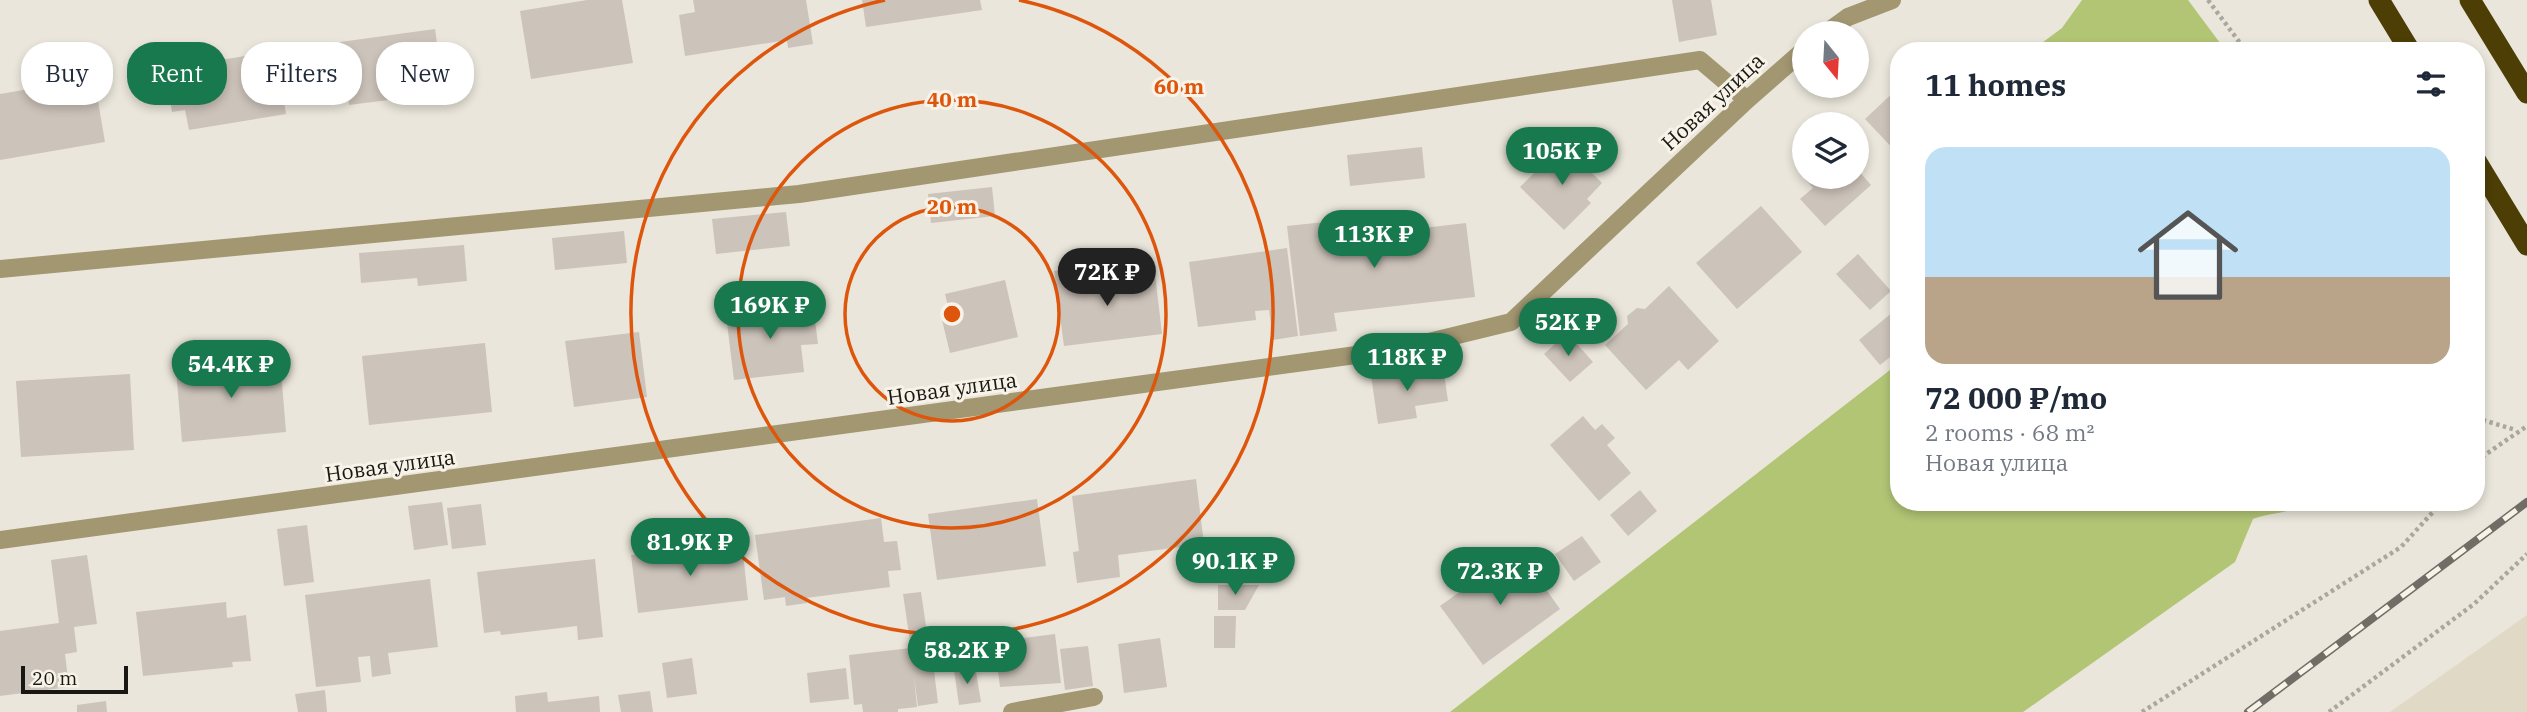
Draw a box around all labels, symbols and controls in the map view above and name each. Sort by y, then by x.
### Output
north arrow [1792,21,1869,98]
map controls [1792,21,1869,189]
chip: Buy [21,42,113,105]
chip: Rent [127,42,227,105]
chip: Filters [241,42,362,105]
chip: New [376,42,474,105]
street label: Новая улица [1655,46,1770,156]
text: 11 homes [1925,65,2066,104]
icon: filters [2412,65,2450,103]
text: 60 m [1154,72,1204,100]
text: 40 m [927,85,977,113]
button: layers [1792,112,1869,189]
pin: 105K ₽ [1505,128,1619,187]
text: 105K ₽ [1522,135,1602,165]
text: 20 m [927,192,977,220]
icon: home [2125,192,2251,318]
pin: 113K ₽ [1317,210,1431,270]
text: 113K ₽ [1334,218,1414,248]
pin: 72K ₽ [1058,248,1156,308]
text: 72K ₽ [1074,256,1140,286]
pin: 169K ₽ [713,282,827,341]
text: 169K ₽ [730,289,810,319]
pin: 52K ₽ [1519,298,1617,358]
centre of rings [940,302,964,326]
text: 52K ₽ [1535,306,1601,336]
pin: 118K ₽ [1350,334,1464,393]
pin: 54.4K ₽ [166,340,296,400]
text: 118K ₽ [1367,341,1447,371]
text: 54.4K ₽ [188,348,274,378]
street label: Новая улица [885,365,1019,411]
text: 72 000 ₽/mo [1925,378,2107,417]
text: 2 rooms · 68 m² [1925,417,2095,447]
street label: Новая улица [323,442,457,488]
text: Новая улица [1925,447,2068,477]
pin: 81.9K ₽ [625,518,755,578]
text: 81.9K ₽ [647,526,733,556]
pin: 90.1K ₽ [1170,538,1300,597]
text: 90.1K ₽ [1192,545,1278,575]
pin: 72.3K ₽ [1435,548,1565,607]
text: 72.3K ₽ [1457,555,1543,585]
pin: 58.2K ₽ [902,626,1032,686]
text: 58.2K ₽ [924,634,1010,664]
scale bar [21,663,128,695]
text: 20 m [32,666,77,690]

